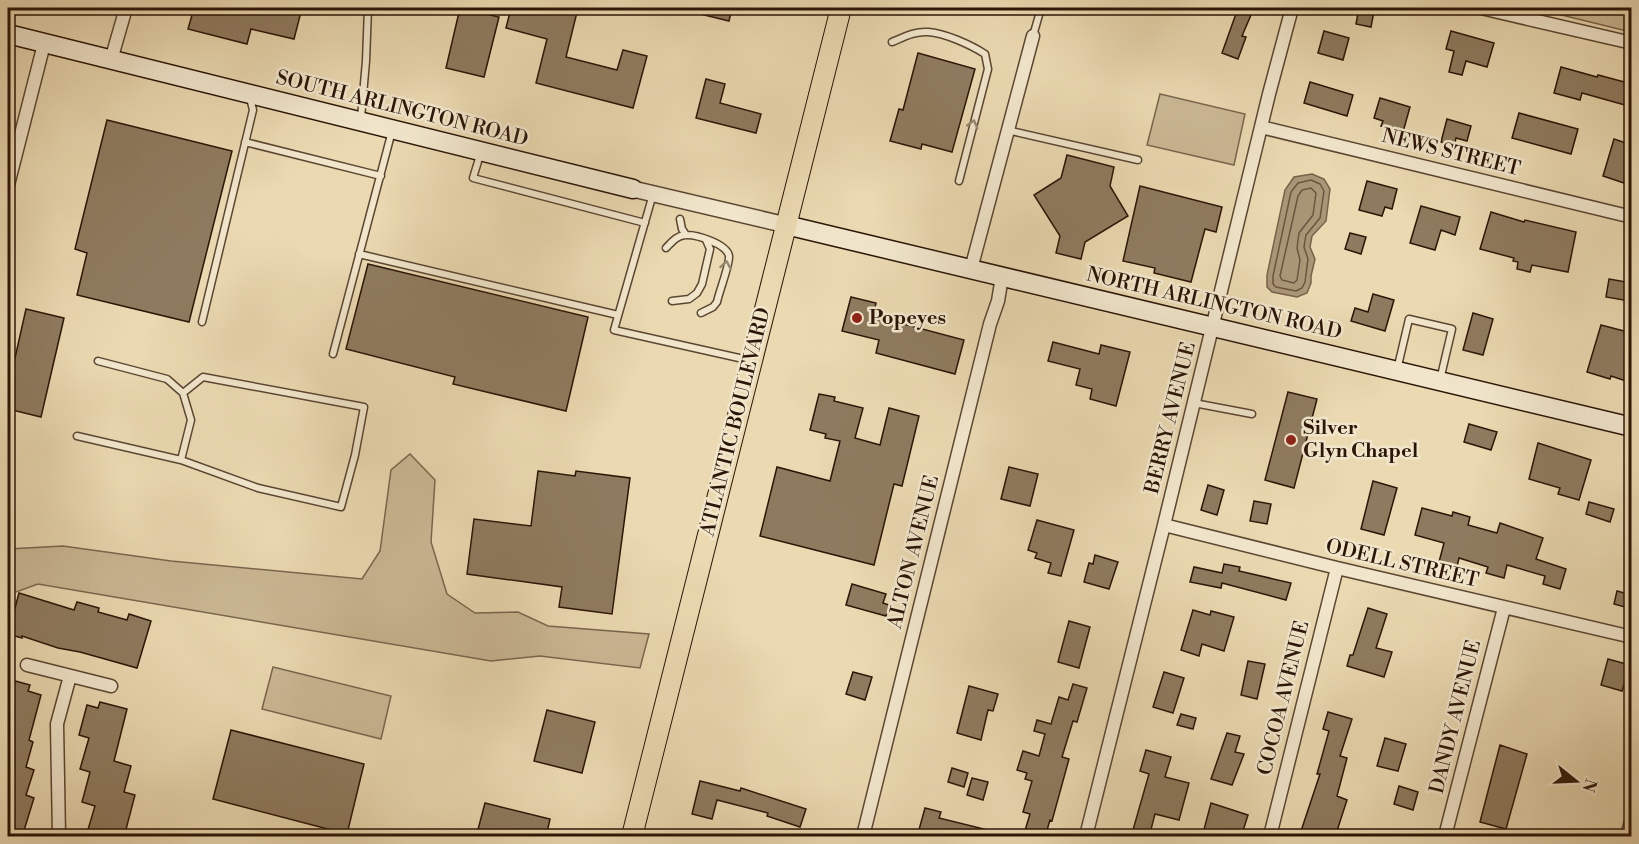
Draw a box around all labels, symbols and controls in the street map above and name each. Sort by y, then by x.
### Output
street label: SOUTH ARLINGTON ROAD [273,66,531,152]
one-way arrow [966,119,979,129]
street label: NEWS STREET [1379,124,1523,182]
one-way arrow [719,260,732,270]
street label: NORTH ARLINGTON ROAD [1084,262,1344,346]
street label: ATLANTIC BOULEVARD [695,305,777,540]
place label: Popeyes [869,306,946,331]
marker: Popeyes [850,311,864,325]
street label: BERRY AVENUE [1140,340,1202,497]
place label: Silver Glyn Chapel [1303,416,1419,464]
marker: Silver Glyn Chapel [1284,433,1298,447]
street label: ALTON AVENUE [883,473,945,632]
street label: ODELL STREET [1323,534,1481,594]
street label: COCOA AVENUE [1253,618,1315,778]
street label: DANDY AVENUE [1425,637,1487,797]
north arrow [1546,751,1606,811]
text: N [1578,776,1601,795]

